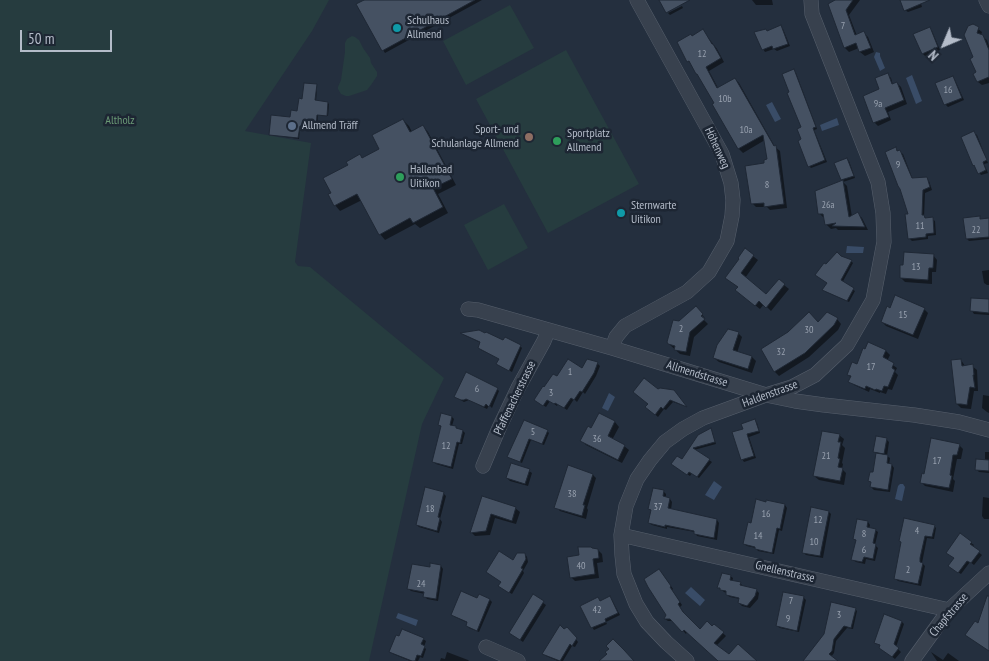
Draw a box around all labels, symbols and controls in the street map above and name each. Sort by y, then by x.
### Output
place label: Schulhaus Allmend [407,14,449,42]
scale bar [22,20,115,52]
house number: 7 [841,20,845,32]
north arrow [919,20,969,70]
marker: Schulhaus Allmend [391,22,403,34]
text: 50 m [28,29,54,48]
text: N [924,47,942,65]
house number: 12 [698,48,706,60]
house number: 16 [944,84,952,96]
house number: 10b [718,93,732,105]
house number: 9a [874,98,882,110]
park label: Altholz [105,114,135,128]
place label: Allmend Träff [302,119,358,133]
marker: Allmend Träff [286,120,298,132]
place label: Sport- und Schulanlage Allmend [431,123,519,151]
house number: 10a [740,124,752,136]
street label: Höhenweg [701,125,733,171]
place label: Sportplatz Allmend [567,127,610,155]
marker: Sport- und Schulanlage Allmend [523,131,535,143]
marker: Sportplatz Allmend [551,135,563,147]
house number: 9 [896,159,900,171]
place label: Hallenbad Uitikon [410,163,452,191]
marker: Hallenbad Uitikon [394,171,406,183]
house number: 8 [765,179,769,191]
place label: Sternwarte Uitikon [631,199,676,227]
house number: 26a [822,199,834,211]
marker: Sternwarte Uitikon [615,207,627,219]
house number: 11 [916,220,924,232]
house number: 22 [972,224,980,236]
house number: 13 [912,261,920,273]
house number: 15 [899,309,907,321]
house number: 2 [679,323,683,335]
house number: 30 [805,324,813,336]
house number: 32 [777,346,785,358]
street label: Allmendstrasse [665,358,729,390]
street label: Pfaffenacherstrasse [491,359,539,437]
house number: 17 [867,361,875,373]
house number: 1 [568,366,572,378]
street label: Haldenstrasse [740,377,800,411]
house number: 6 [475,383,479,395]
house number: 3 [549,387,553,399]
house number: 5 [531,426,535,438]
house number: 36 [593,433,601,445]
house number: 12 [442,440,450,452]
house number: 21 [822,450,830,462]
house number: 17 [933,455,941,467]
house number: 38 [568,488,576,500]
house number: 37 [654,501,662,513]
house number: 18 [426,503,434,515]
house number: 16 [762,508,770,520]
house number: 12 [814,514,822,526]
house number: 4 [915,525,919,537]
house number: 8 [862,528,866,540]
house number: 14 [754,530,762,542]
house number: 10 [810,536,818,548]
house number: 6 [862,544,866,556]
street label: Gnellenstrasse [754,558,816,586]
house number: 40 [577,560,585,572]
house number: 2 [906,564,910,576]
house number: 24 [417,578,425,590]
street label: Chapfstrasse [927,590,971,640]
house number: 7 [789,595,793,607]
house number: 42 [593,604,601,616]
house number: 3 [837,609,841,621]
house number: 9 [786,613,790,625]

